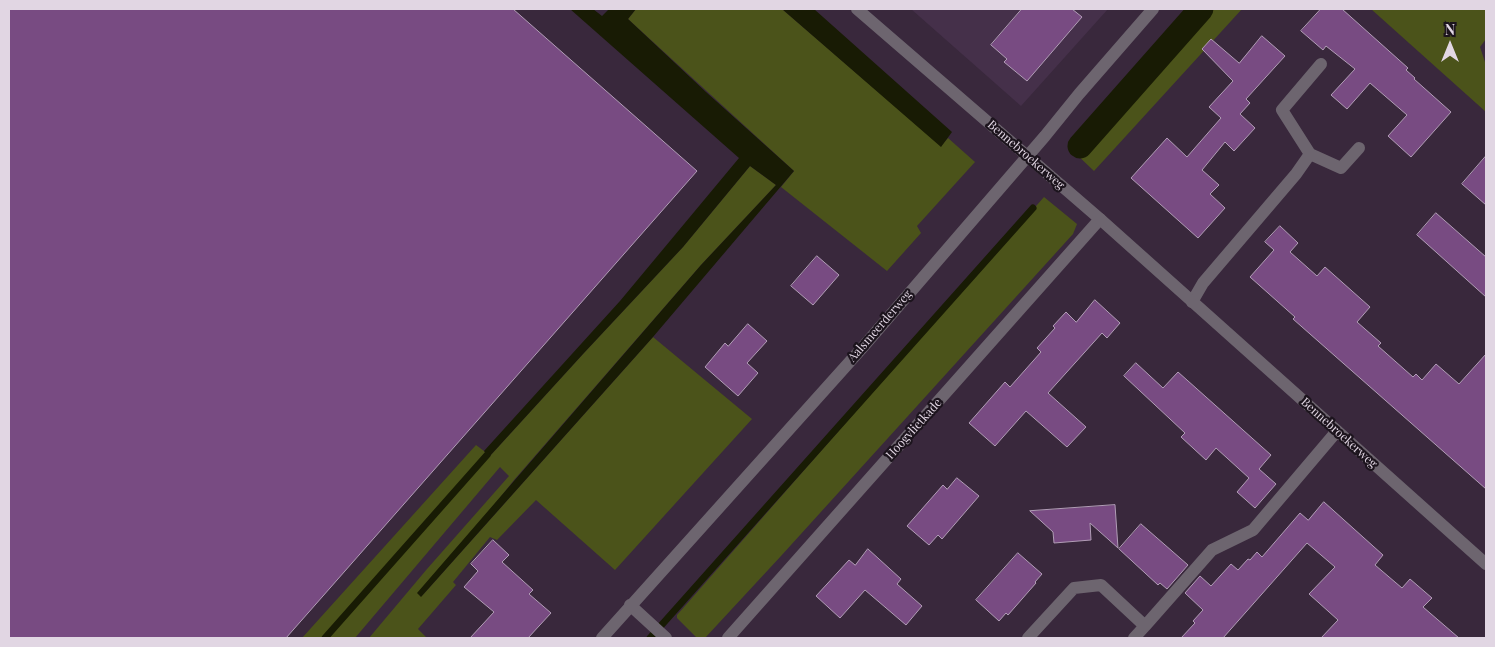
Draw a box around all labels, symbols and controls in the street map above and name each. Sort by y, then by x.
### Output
north arrow [1425,20,1475,70]
text: N [1445,20,1455,39]
street label: Bennebroekerweg [984,118,1068,192]
street label: Aalsmeerderweg [845,287,915,365]
street label: Bennebroekerweg [1298,395,1380,471]
street label: Hoogvlietkade [883,396,945,462]

